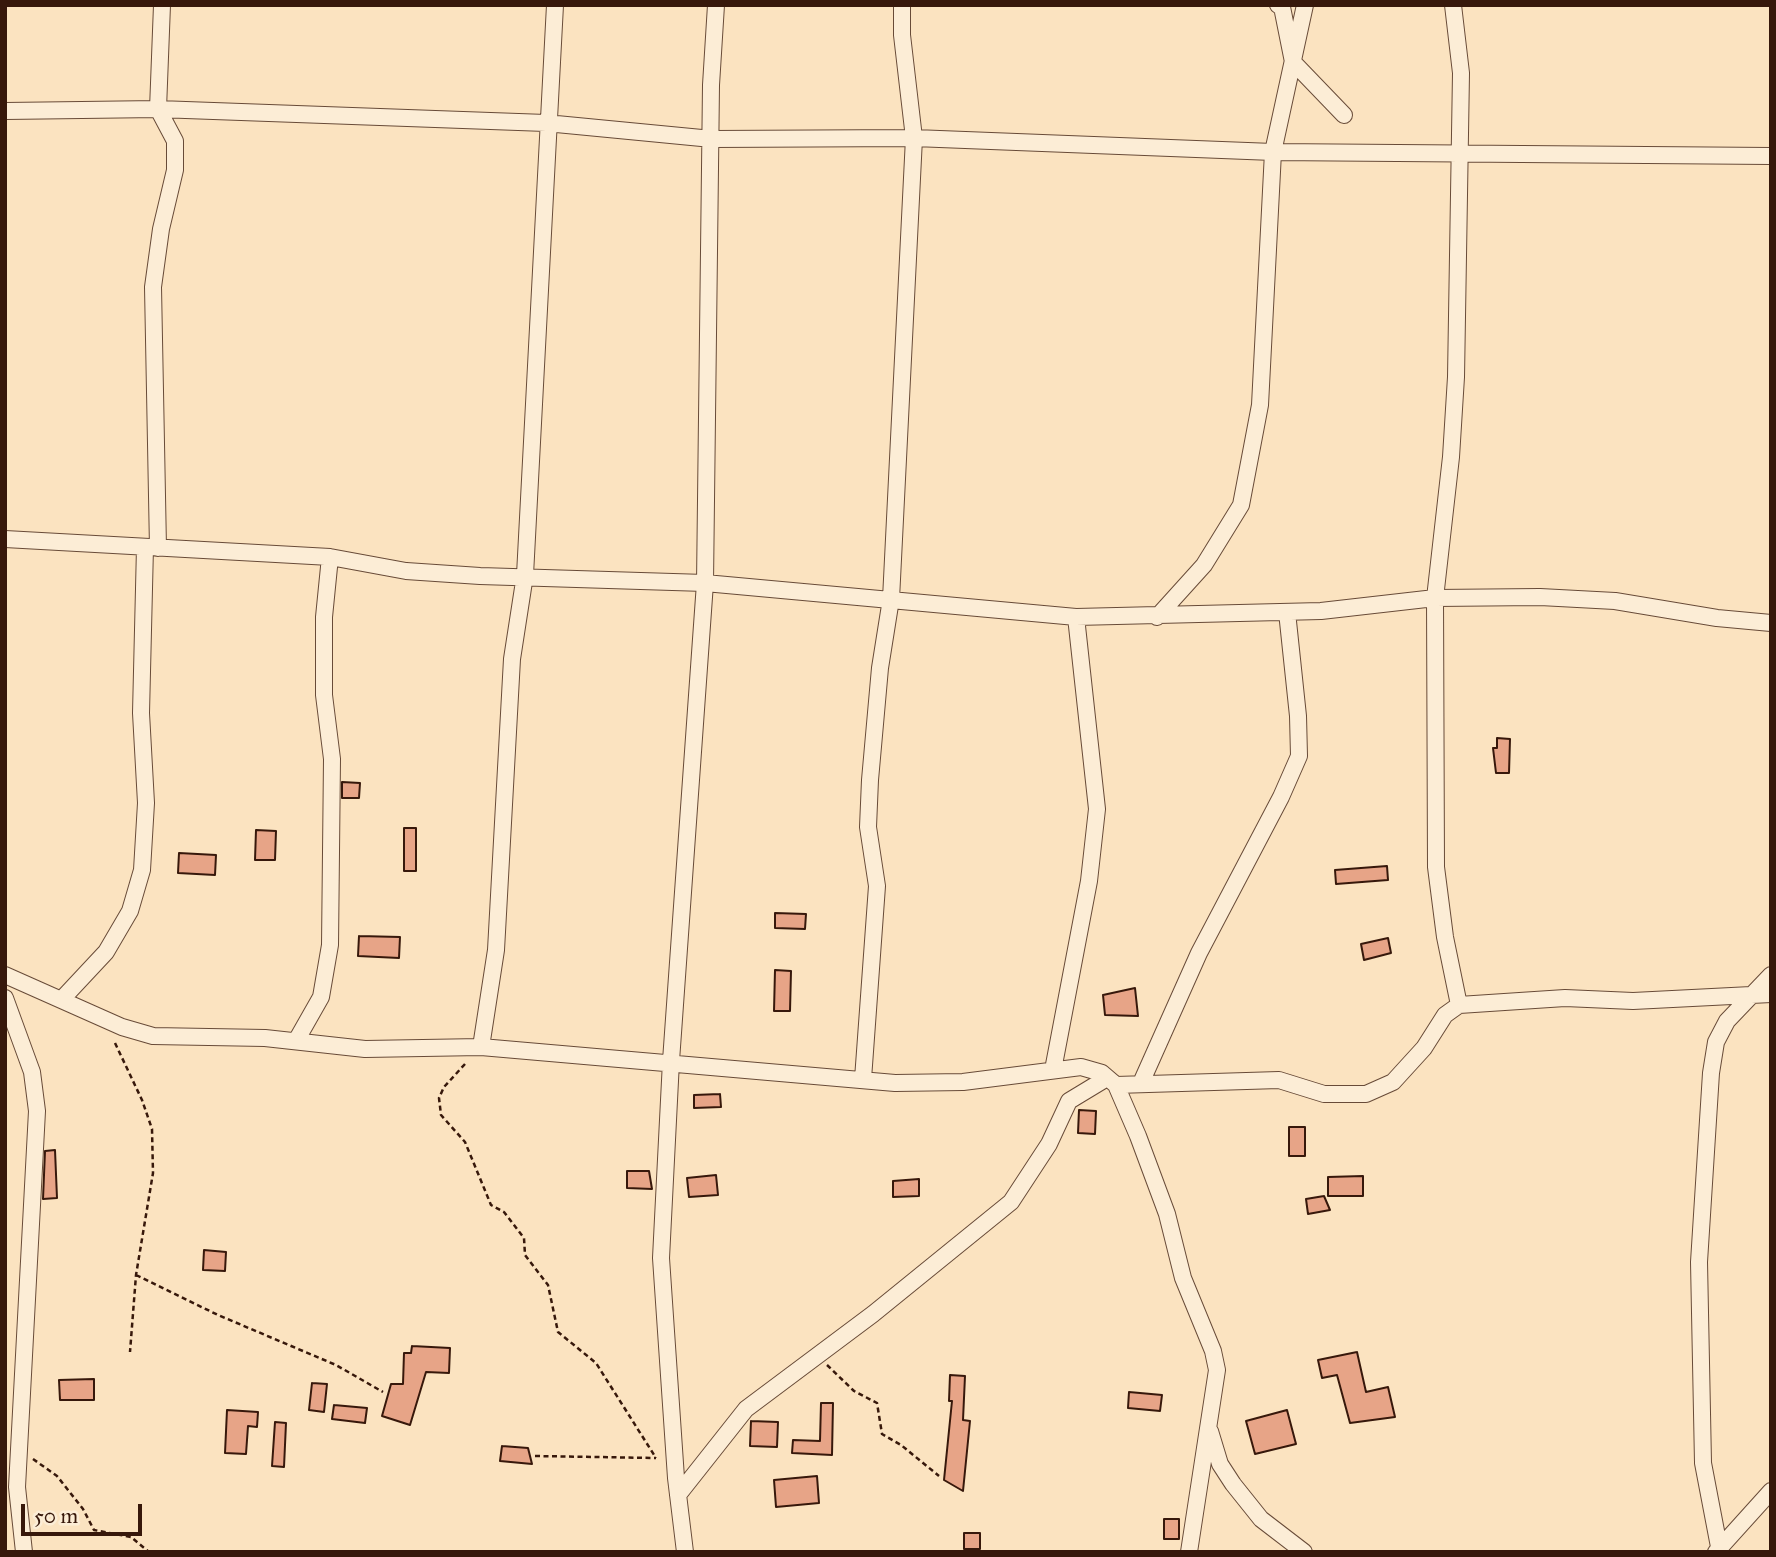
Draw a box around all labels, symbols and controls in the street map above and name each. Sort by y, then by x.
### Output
scale bar [24,1490,145,1534]
text: 50 m [34,1503,78,1529]

